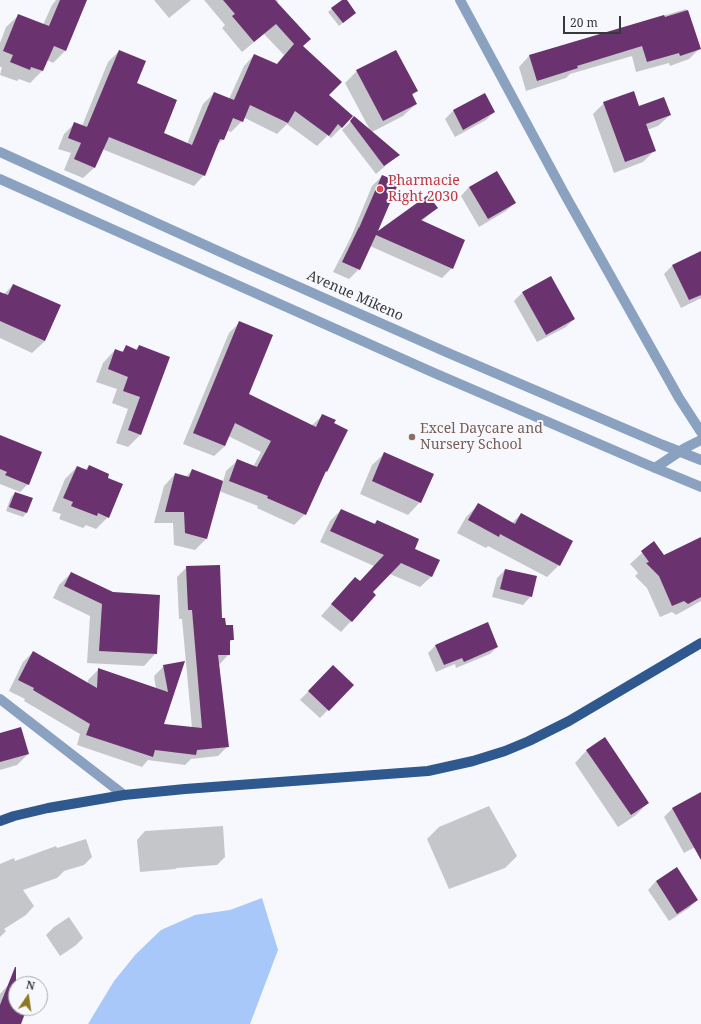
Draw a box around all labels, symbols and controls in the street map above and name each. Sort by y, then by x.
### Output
scale bar [565,8,623,34]
text: 20 m [570,14,598,31]
place label: Pharmacie Right 2030 [388,173,460,206]
marker: Pharmacie Right 2030 [375,184,385,194]
street label: Avenue Mikeno [304,267,406,325]
place label: Excel Daycare and Nursery School [420,421,543,454]
marker: Excel Daycare and Nursery School [407,432,417,442]
north arrow [8,976,48,1016]
text: N [25,977,36,993]

